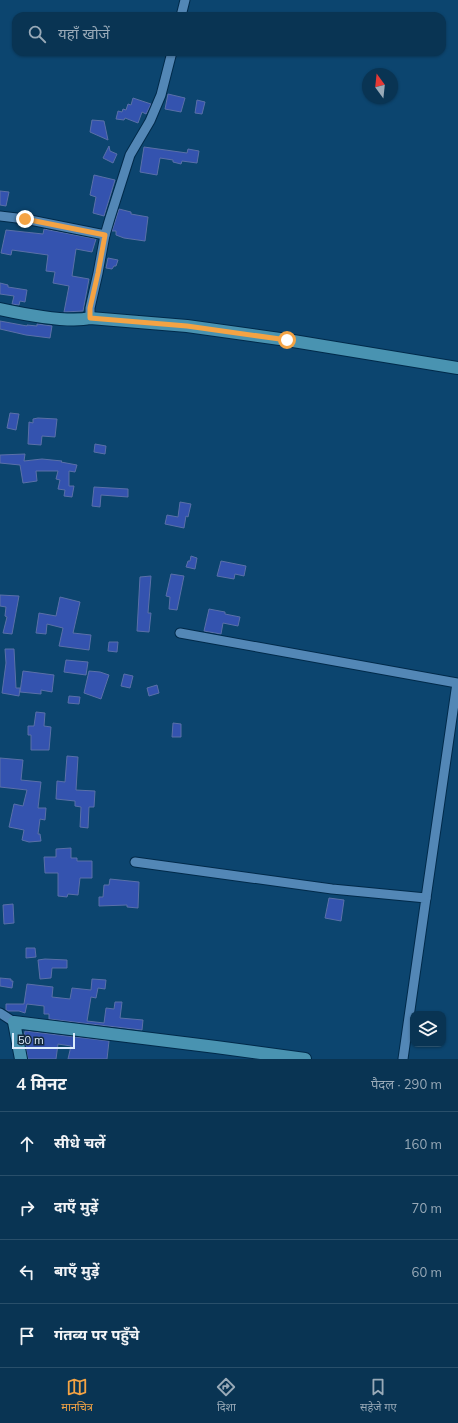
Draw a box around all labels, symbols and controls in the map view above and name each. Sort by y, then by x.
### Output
search box [12,12,446,56]
icon: search [26,23,48,45]
text: यहाँ खोजें [58,24,110,43]
north arrow [362,68,398,104]
route end [16,210,34,228]
route start [278,331,296,349]
map controls [410,1011,446,1047]
button: layers [410,1011,446,1047]
scale bar [12,1031,75,1050]
text: 50 m [18,1033,44,1047]
text: 4 मिनट [16,1073,67,1094]
text: पैदल · 290 m [371,1076,442,1092]
icon: ahead [16,1133,38,1155]
text: सीधे चलें [54,1133,105,1152]
text: 160 m [404,1136,442,1152]
icon: right [16,1197,38,1219]
text: दाएँ मुड़ें [54,1197,98,1216]
text: 70 m [412,1200,442,1216]
icon: left [16,1261,38,1283]
text: बाएँ मुड़ें [54,1261,99,1280]
text: 60 m [412,1264,442,1280]
icon: arrive [16,1325,38,1347]
text: गंतव्य पर पहुँचे [54,1325,139,1344]
tab: मानचित्र [61,1376,93,1415]
tab: दिशा [215,1376,237,1415]
tab: सहेजे गए [360,1376,397,1415]

